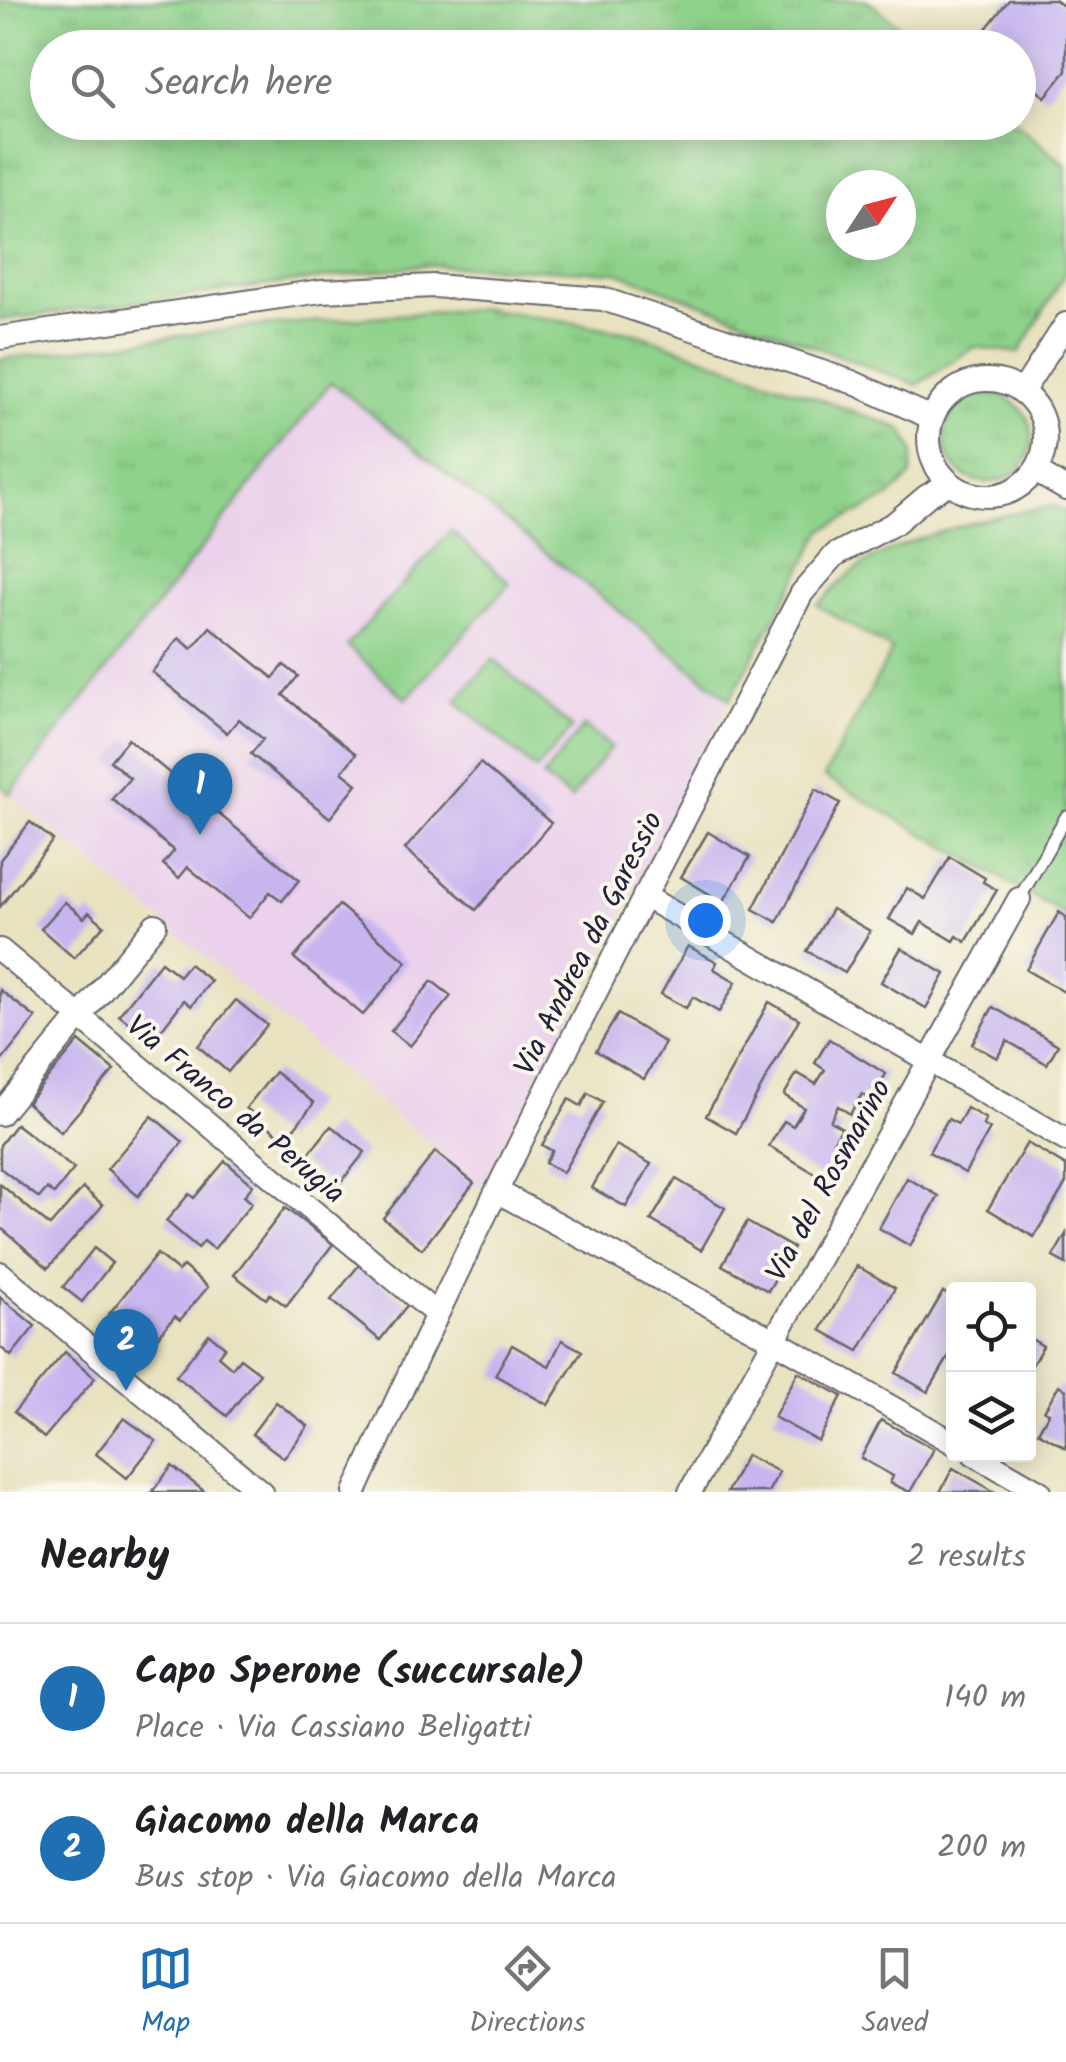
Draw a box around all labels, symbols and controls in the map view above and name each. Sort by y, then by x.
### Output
search box [30,30,1036,140]
text: Search here [145,55,332,115]
icon: search [65,58,120,113]
north arrow [826,170,916,260]
pin: 1 [168,752,232,835]
street label: Via Andrea da Garessio [502,803,677,1085]
your location [680,895,731,946]
street label: Via Franco da Perugia [114,1004,355,1217]
street label: Via del Rosmarino [754,1071,905,1291]
map controls [946,1282,1036,1462]
button: locate [946,1282,1036,1372]
pin: 2 [94,1308,158,1391]
button: layers [946,1372,1036,1462]
text: Nearby [40,1524,169,1591]
text: 2 results [907,1532,1026,1583]
text: Capo Sperone (succursale) [135,1643,585,1703]
text: 1 [68,1673,77,1724]
text: 140 m [944,1673,1026,1724]
text: Place · Via Cassiano Beligatti [135,1703,531,1754]
text: Giacomo della Marca [135,1793,479,1853]
text: 2 [63,1823,82,1874]
text: 200 m [937,1823,1026,1874]
text: Bus stop · Via Giacomo della Marca [135,1853,616,1904]
tab: Map [138,1941,193,2046]
tab: Directions [469,1941,585,2046]
tab: Saved [862,1941,928,2046]

